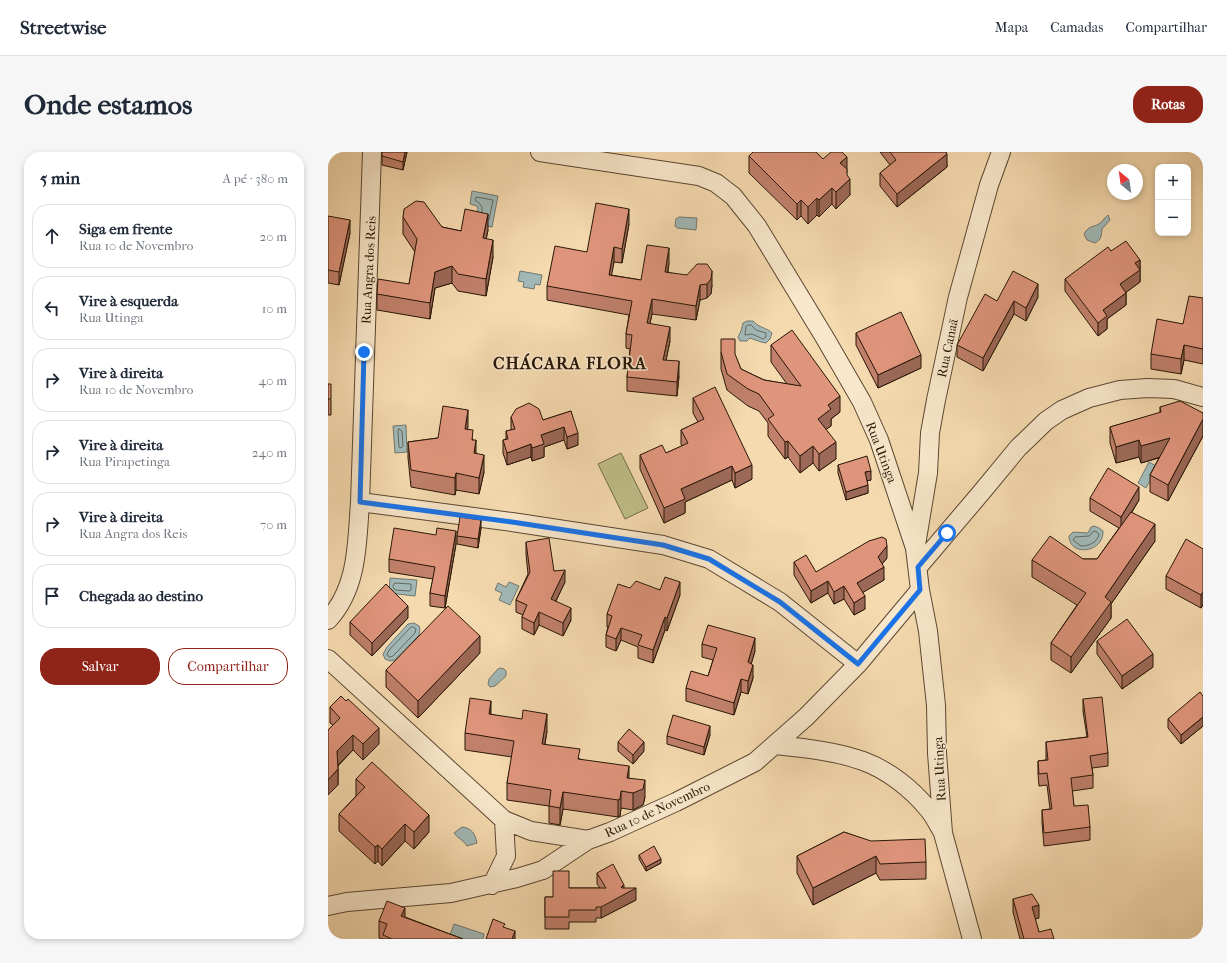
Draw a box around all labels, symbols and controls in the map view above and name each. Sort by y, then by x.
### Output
text: Streetwise [20,17,106,39]
text: Mapa [995,19,1028,36]
text: Camadas [1050,19,1104,36]
text: Compartilhar [1126,19,1207,36]
button: Rotas [1133,86,1203,123]
text: Onde estamos [24,88,192,121]
north arrow [1107,164,1143,200]
map controls [1155,164,1191,236]
button: + [1155,164,1191,200]
text: 5 min [40,168,80,188]
text: A pé · 380 m [222,171,288,186]
button: − [1155,200,1191,236]
street label: Rua Angra dos Reis [358,215,379,325]
text: Siga em frente [79,220,172,238]
icon: ahead [41,225,63,247]
text: 20 m [260,229,287,244]
text: Rua 10 de Novembro [79,238,193,253]
text: Vire à esquerda [79,292,178,310]
icon: left [41,297,63,319]
text: 10 m [262,301,287,316]
text: Rua Utinga [79,310,143,325]
street label: Rua Canaã [934,316,961,379]
route end [355,343,373,361]
district label: CHÁCARA FLORA [493,353,647,373]
text: Vire à direita [79,364,163,382]
icon: right [41,369,63,391]
text: 40 m [259,373,287,388]
text: Rua 10 de Novembro [79,382,193,397]
street label: Rua Utinga [863,419,900,486]
text: Vire à direita [79,436,163,454]
icon: right [41,441,63,463]
text: 240 m [252,445,287,460]
text: Rua Pirapetinga [79,454,170,469]
text: Vire à direita [79,508,163,526]
icon: right [41,513,63,535]
text: 70 m [260,517,287,532]
route start [938,524,956,542]
text: Rua Angra dos Reis [79,526,187,541]
icon: arrive [41,585,63,607]
text: Chegada ao destino [79,587,203,605]
button: Salvar [40,648,160,685]
button: Compartilhar [168,648,288,685]
street label: Rua Utinga [930,735,949,802]
street label: Rua 10 de Novembro [602,778,713,840]

